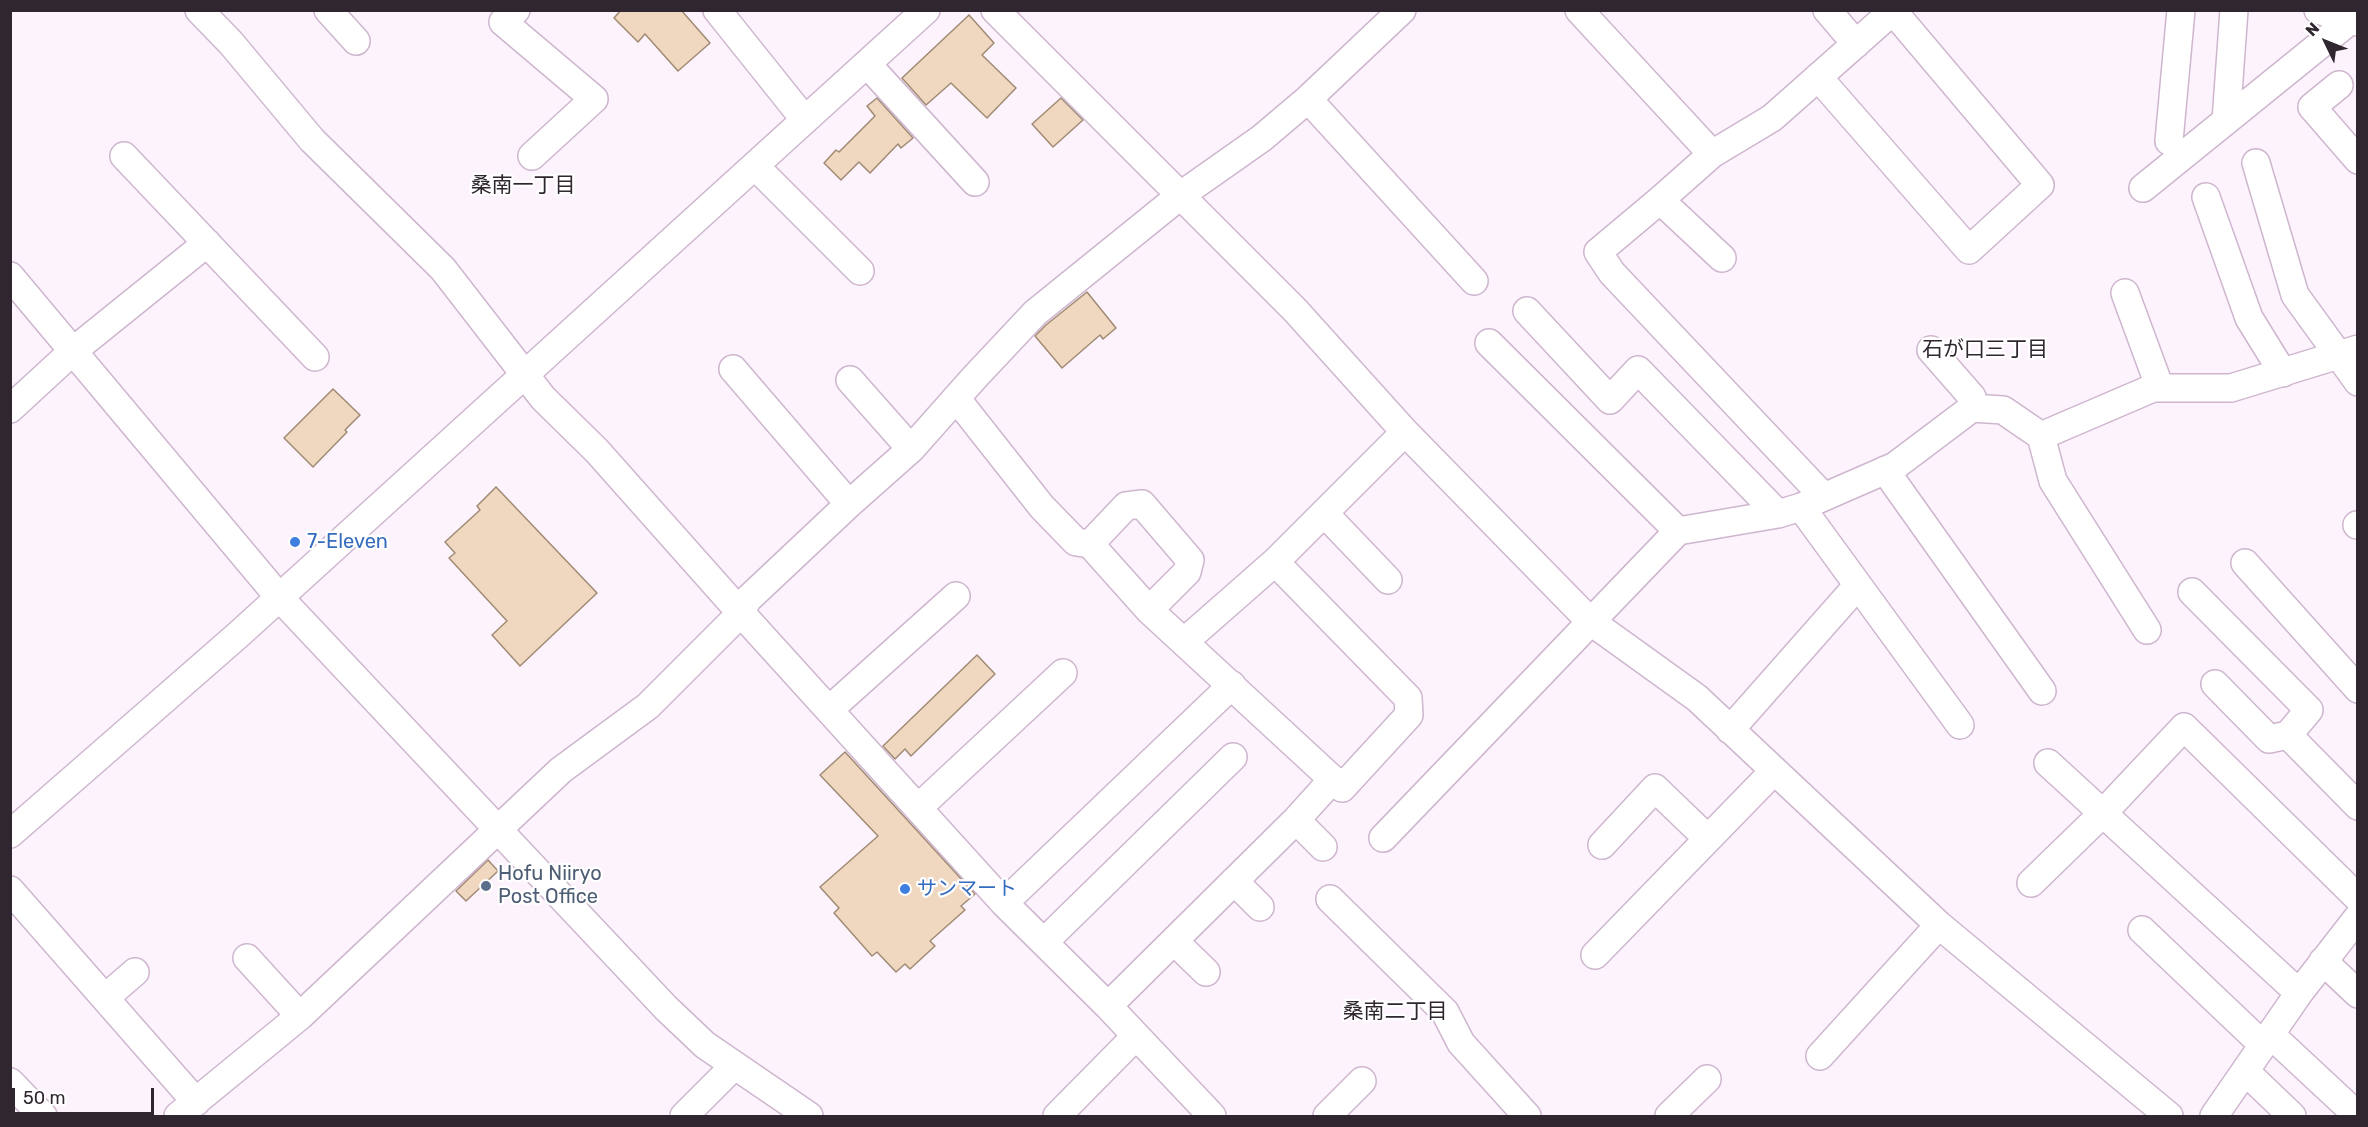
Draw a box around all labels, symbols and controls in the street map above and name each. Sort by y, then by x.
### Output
north arrow [2296,12,2356,72]
text: N [2302,19,2323,40]
district label: 桑南一丁目 [471,173,575,199]
district label: 石が口三丁目 [1922,337,2048,363]
place label: 7-Eleven [307,530,388,554]
marker: 7-Eleven [288,535,302,549]
place label: Hofu Niiryo Post Office [498,862,602,909]
place label: サンマート [917,877,1017,901]
marker: Hofu Niiryo Post Office [479,879,493,893]
marker: サンマート [898,882,912,896]
district label: 桑南二丁目 [1343,999,1447,1025]
scale bar [15,1076,158,1114]
text: 50 m [23,1087,66,1109]

